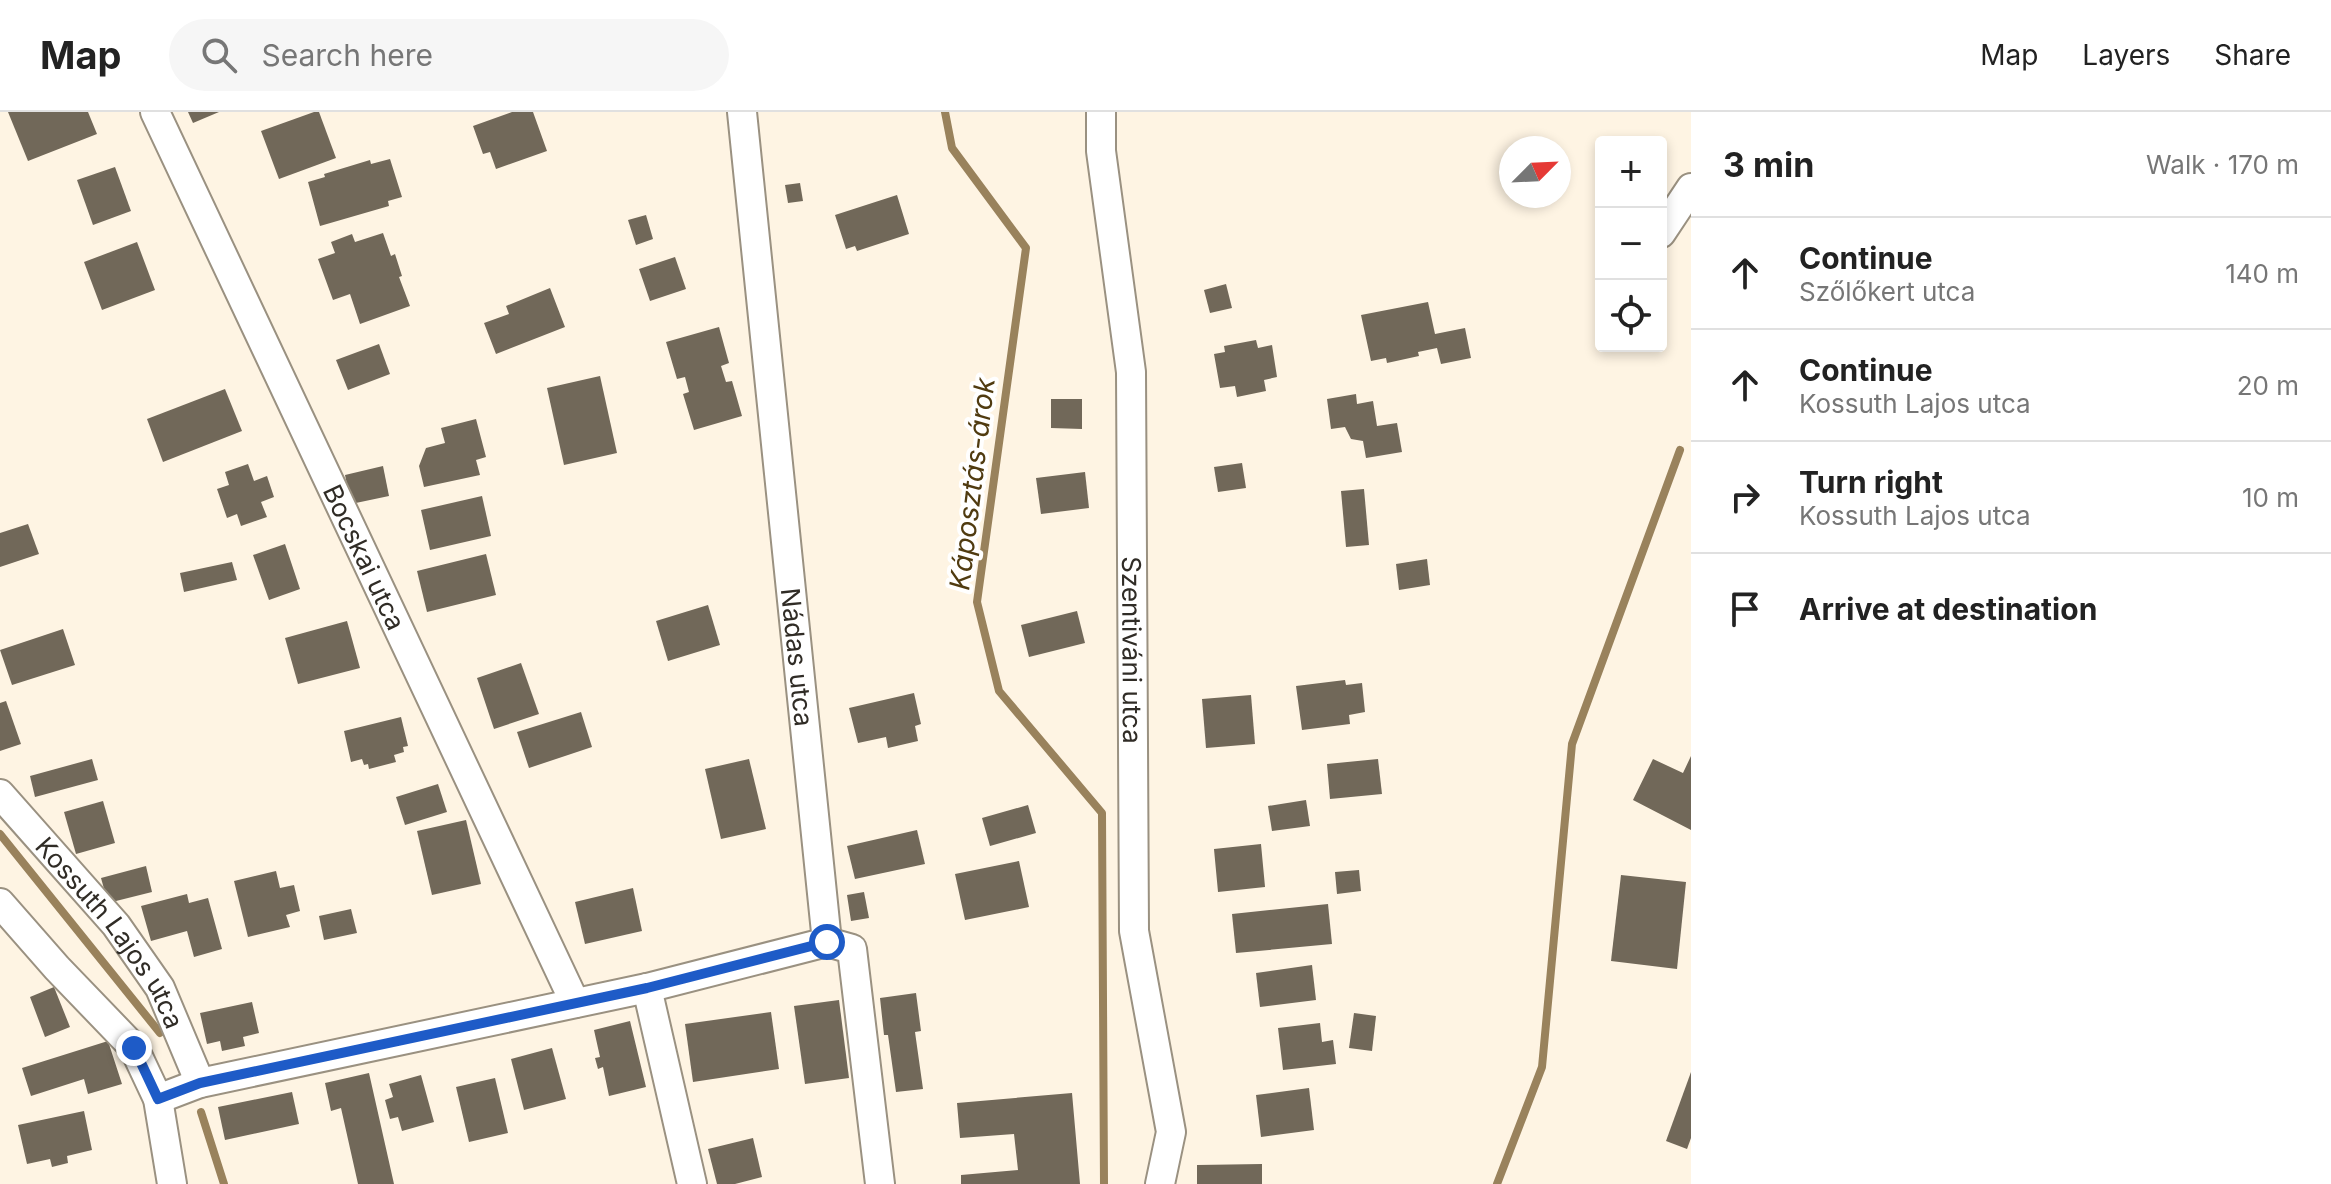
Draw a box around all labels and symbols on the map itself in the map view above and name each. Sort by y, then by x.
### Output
north arrow [1499,136,1571,208]
water label: Káposztás-árok [942,375,1002,592]
street label: Bocskai utca [317,479,412,635]
street label: Szentiváni utca [1116,556,1148,744]
street label: Nádas utca [775,586,820,728]
street label: Kossuth Lajos utca [30,830,191,1033]
route start [809,924,845,960]
route end [116,1030,152,1066]

